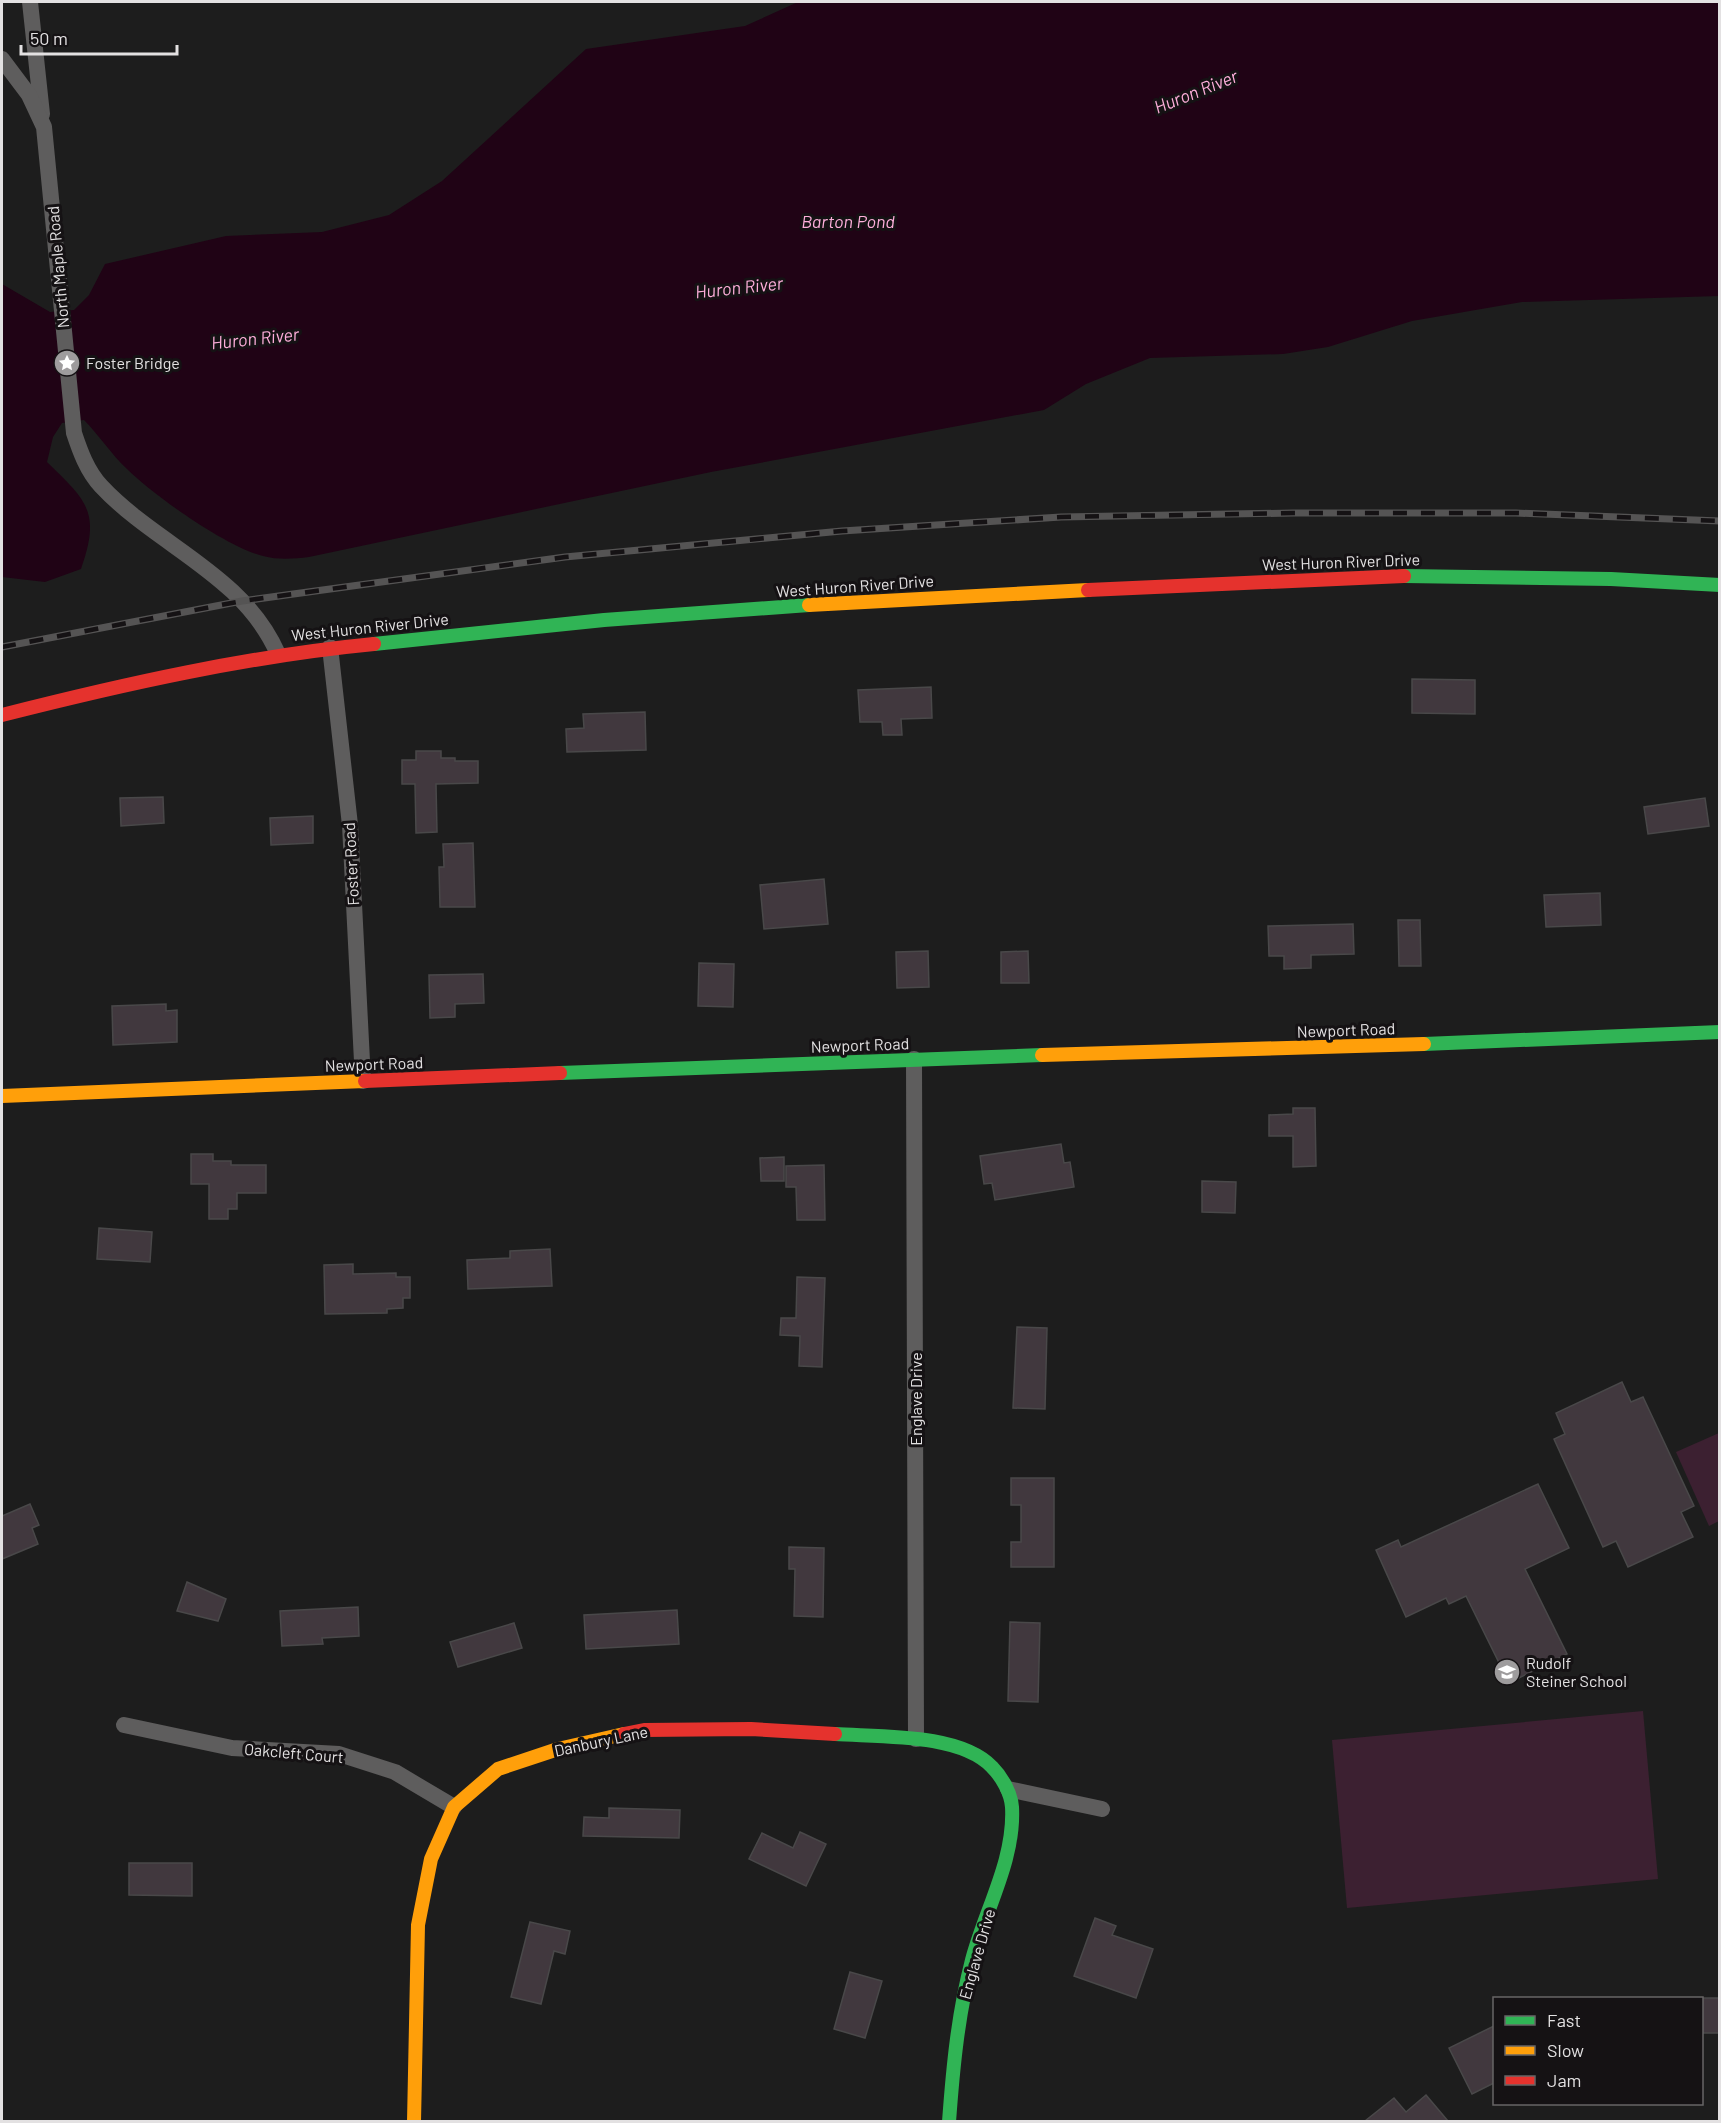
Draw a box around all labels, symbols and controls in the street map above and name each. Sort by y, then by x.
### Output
scale bar [21,18,177,56]
text: 50 m [30,27,68,49]
water label: Huron River [1151,64,1241,118]
street label: North Maple Road [43,205,72,329]
water label: Barton Pond [801,210,895,232]
water label: Huron River [694,271,785,303]
water label: Huron River [210,322,301,354]
place icon: Foster Bridge [52,348,82,378]
place label: Foster Bridge [86,353,180,372]
street label: West Huron River Drive [1262,549,1420,574]
street label: West Huron River Drive [775,571,934,600]
street label: West Huron River Drive [290,609,450,644]
street label: Foster Road [339,822,362,906]
street label: Newport Road [1296,1018,1396,1041]
street label: Newport Road [810,1033,910,1056]
street label: Newport Road [324,1052,424,1075]
street label: Englave Drive [906,1352,925,1446]
place label: Rudolf Steiner School [1526,1653,1627,1690]
school or university icon: Rudolf Steiner School [1492,1657,1522,1687]
street label: Danbury Lane [552,1721,649,1760]
street label: Oakcleft Court [244,1739,345,1766]
street label: Englave Drive [955,1906,999,2001]
legend [1493,1997,1703,2105]
text: Fast [1547,2009,1581,2031]
text: Slow [1547,2039,1584,2061]
text: Jam [1547,2069,1581,2091]

